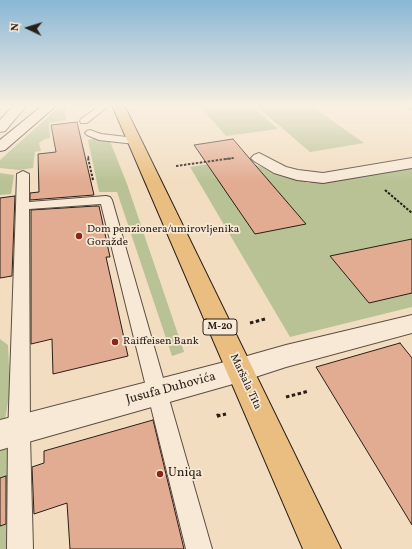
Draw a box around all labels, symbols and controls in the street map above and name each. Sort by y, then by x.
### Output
north arrow [8,8,48,48]
text: N [8,23,23,32]
place label: Dom penzionera/umirovljenika Goražde [87,223,239,249]
marker: Dom penzionera/umirovljenika Goražde [74,231,84,241]
road number: M-20 [203,319,237,335]
place label: Raiffeisen Bank [123,335,199,349]
marker: Raiffeisen Bank [110,337,120,347]
street label: Maršala Tita [226,352,264,412]
street label: Jusufa Duhovića [124,370,218,408]
place label: Uniqa [168,466,202,482]
marker: Uniqa [155,469,165,479]

